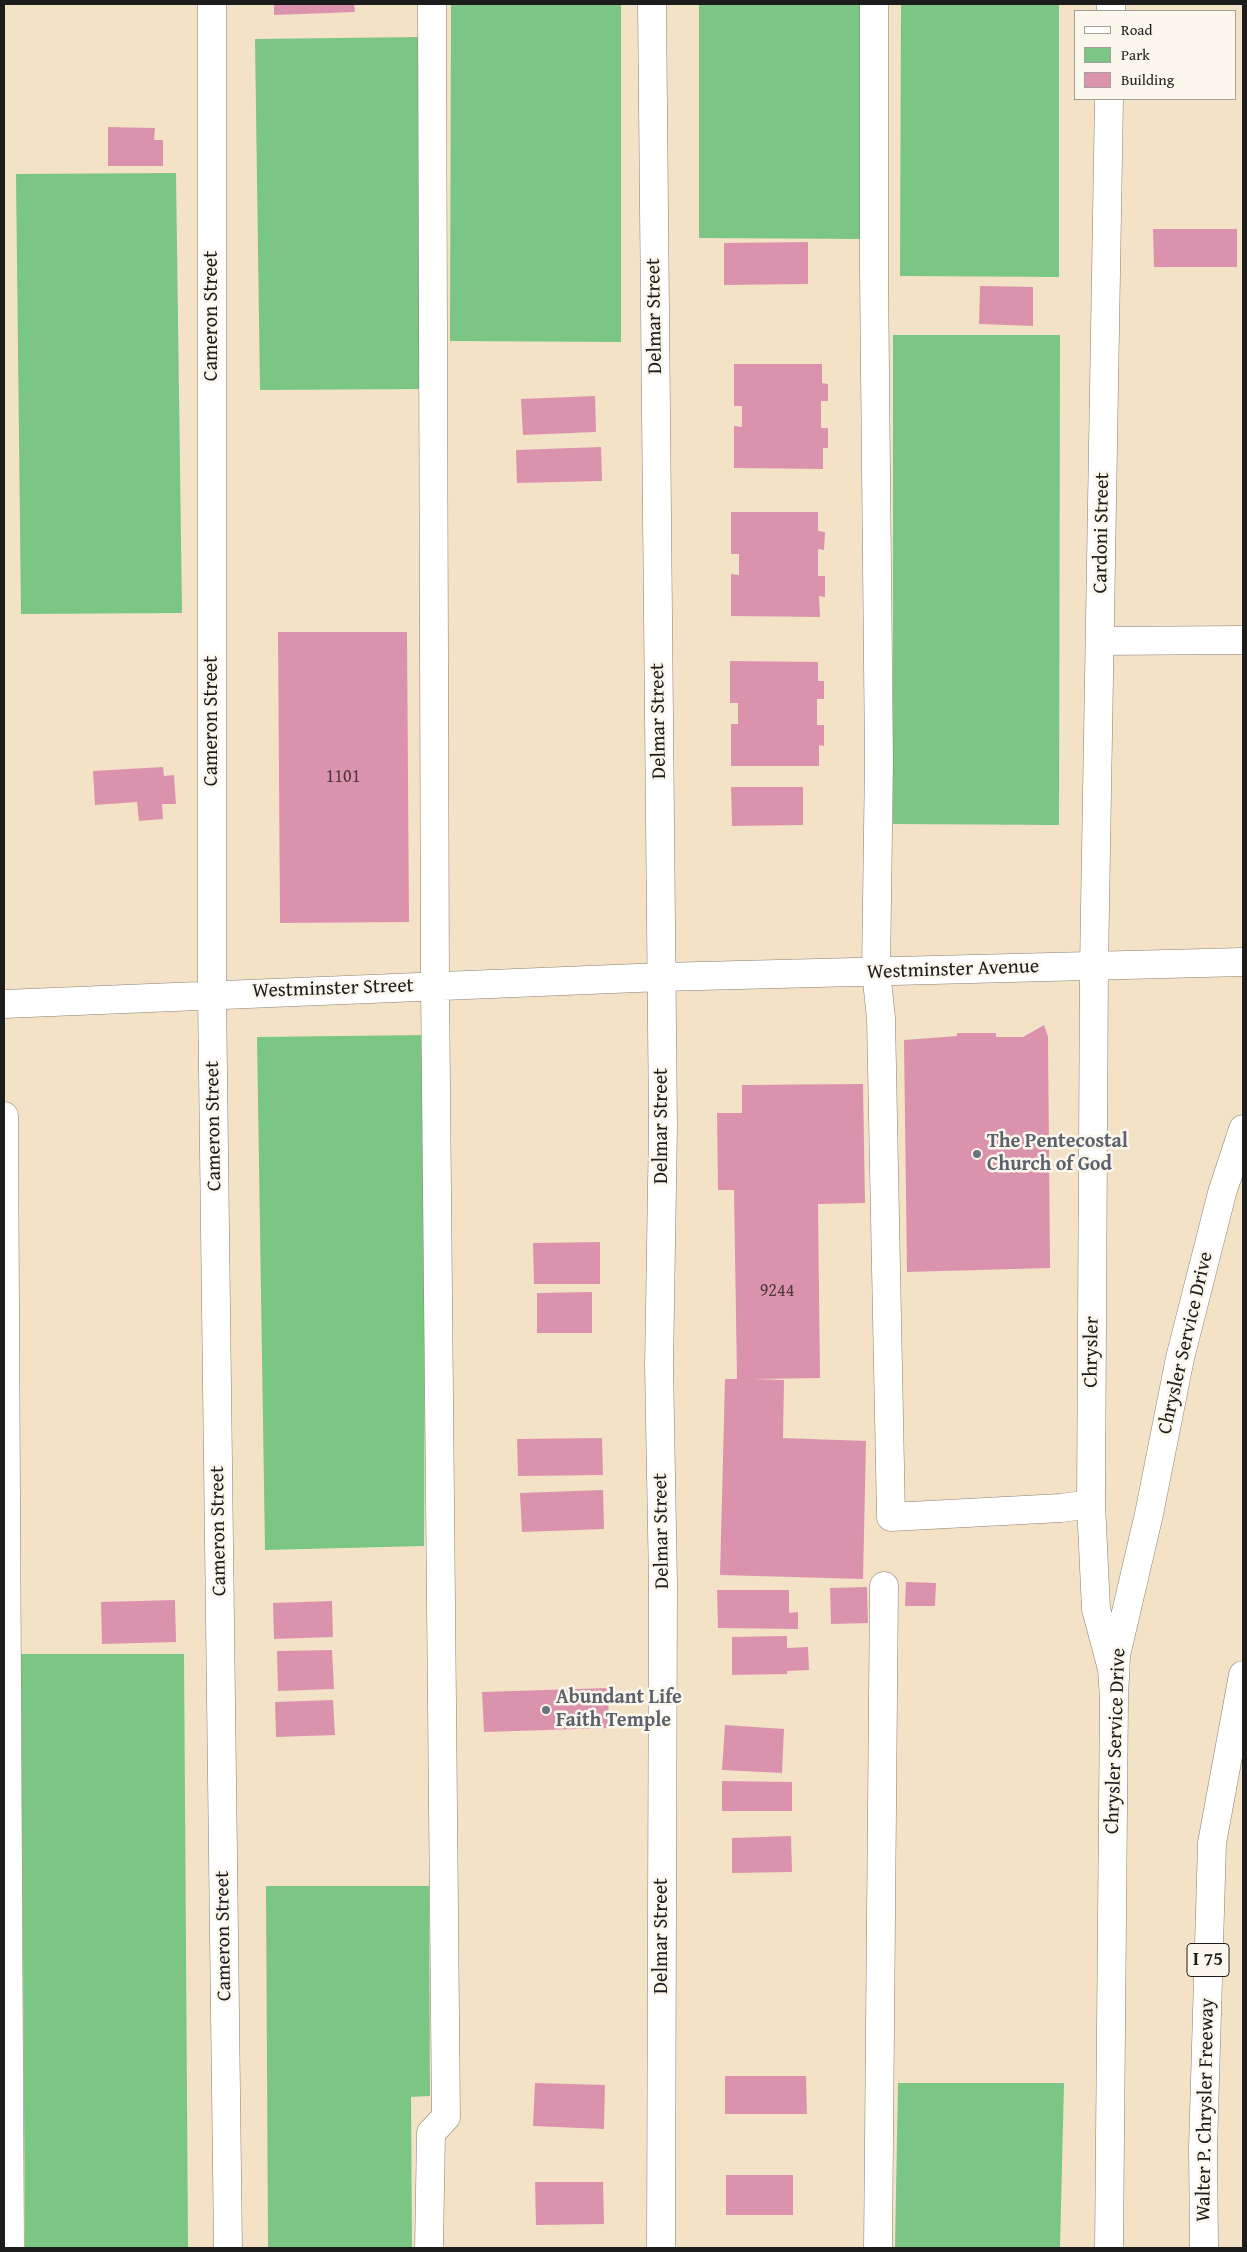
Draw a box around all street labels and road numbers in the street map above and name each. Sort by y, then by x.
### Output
street label: Cameron Street [200,251,224,381]
street label: Delmar Street [642,258,668,374]
street label: Cardoni Street [1089,472,1115,594]
street label: Cameron Street [200,656,224,786]
street label: Delmar Street [646,663,672,779]
street label: Westminster Avenue [866,955,1040,985]
street label: Westminster Street [252,974,414,1004]
street label: Cameron Street [201,1061,227,1191]
street label: Delmar Street [650,1068,674,1184]
street label: Chrysler Service Drive [1153,1249,1219,1437]
street label: Chrysler [1079,1316,1105,1388]
street label: Cameron Street [206,1466,232,1596]
street label: Delmar Street [649,1473,675,1589]
street label: Chrysler Service Drive [1101,1647,1131,1835]
street label: Cameron Street [211,1871,237,2001]
street label: Delmar Street [650,1878,674,1994]
road number: I 75 [1187,1944,1229,1976]
street label: Walter P. Chrysler Freeway [1192,1998,1220,2222]

